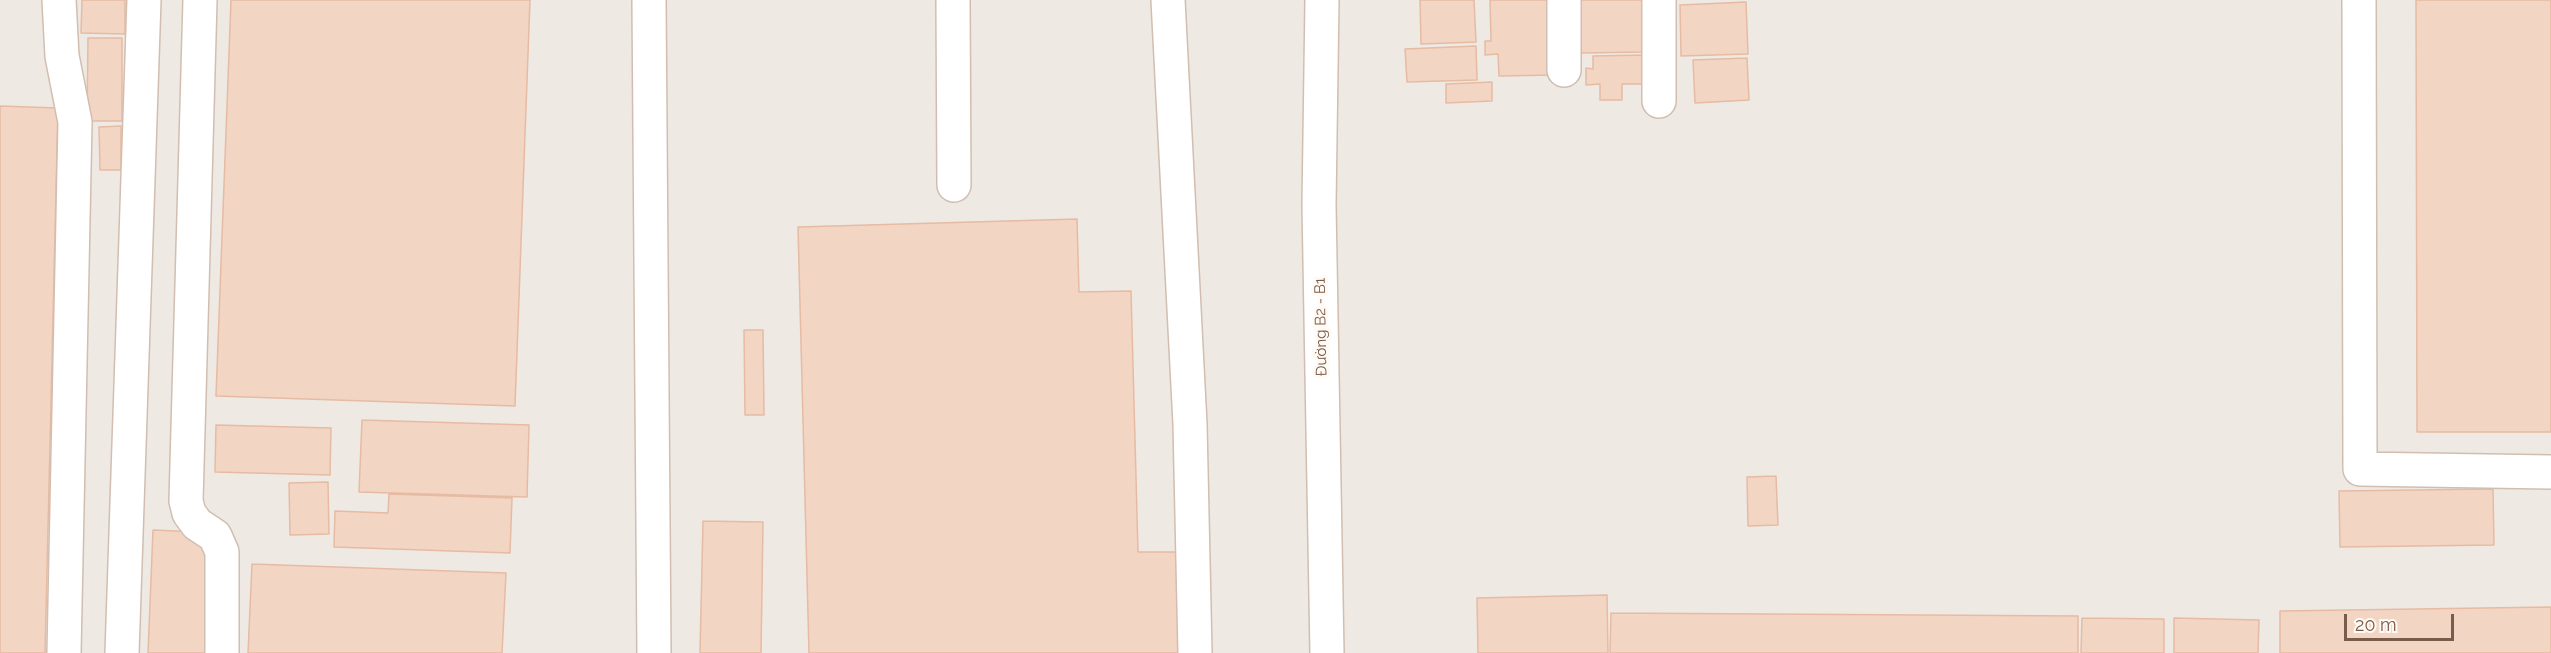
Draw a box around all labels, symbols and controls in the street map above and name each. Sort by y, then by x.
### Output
street label: Đường B2 - B1 [1311,278,1331,376]
scale bar [2347,602,2456,640]
text: 20 m [2355,614,2397,635]

